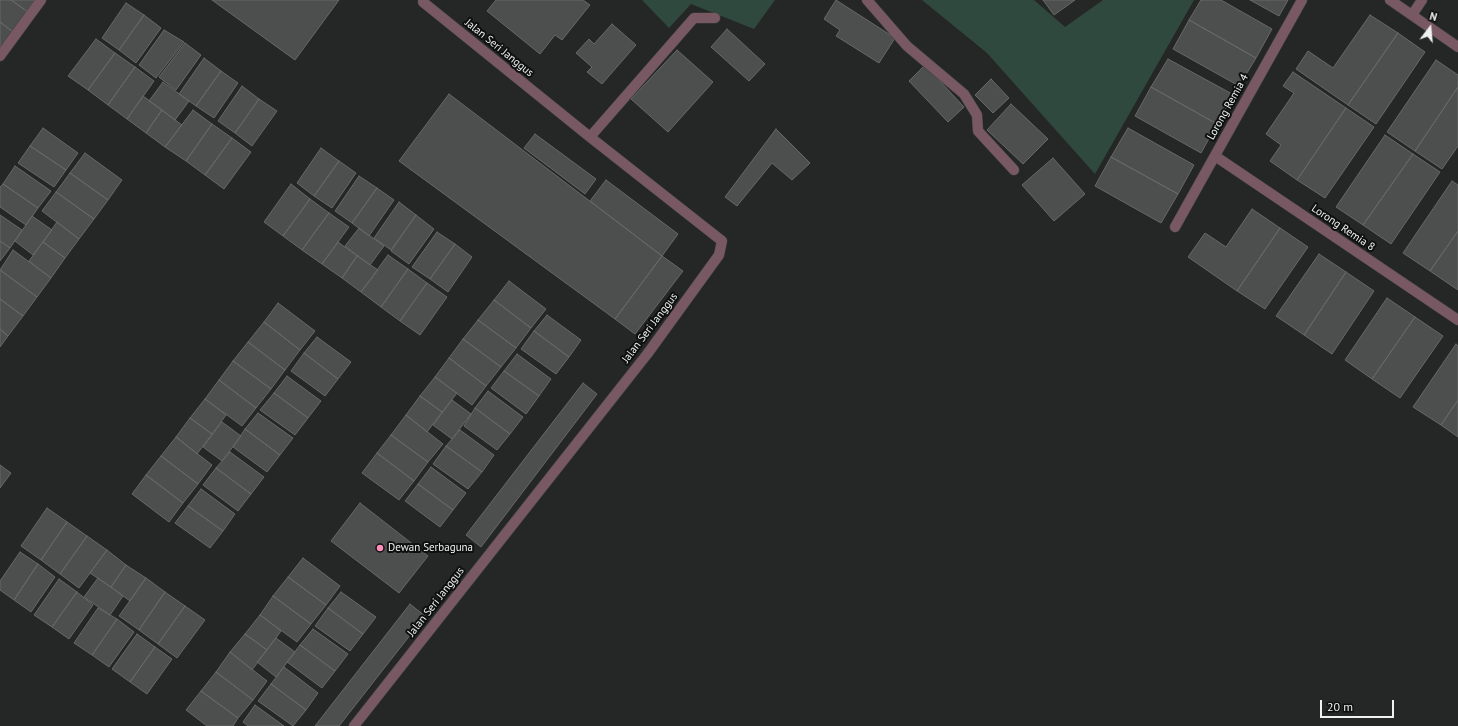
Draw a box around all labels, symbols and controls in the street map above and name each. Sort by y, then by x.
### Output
north arrow [1410,8,1450,48]
text: N [1428,9,1439,24]
street label: Jalan Seri Janggus [462,16,536,80]
street label: Lorong Remia 4 [1204,72,1252,142]
street label: Lorong Remia 8 [1309,202,1377,254]
street label: Jalan Seri Janggus [619,290,681,366]
place label: Dewan Serbaguna [388,541,473,555]
marker: Dewan Serbaguna [375,543,385,553]
street label: Jalan Seri Janggus [405,565,467,639]
scale bar [1322,692,1396,718]
text: 20 m [1327,699,1353,714]

